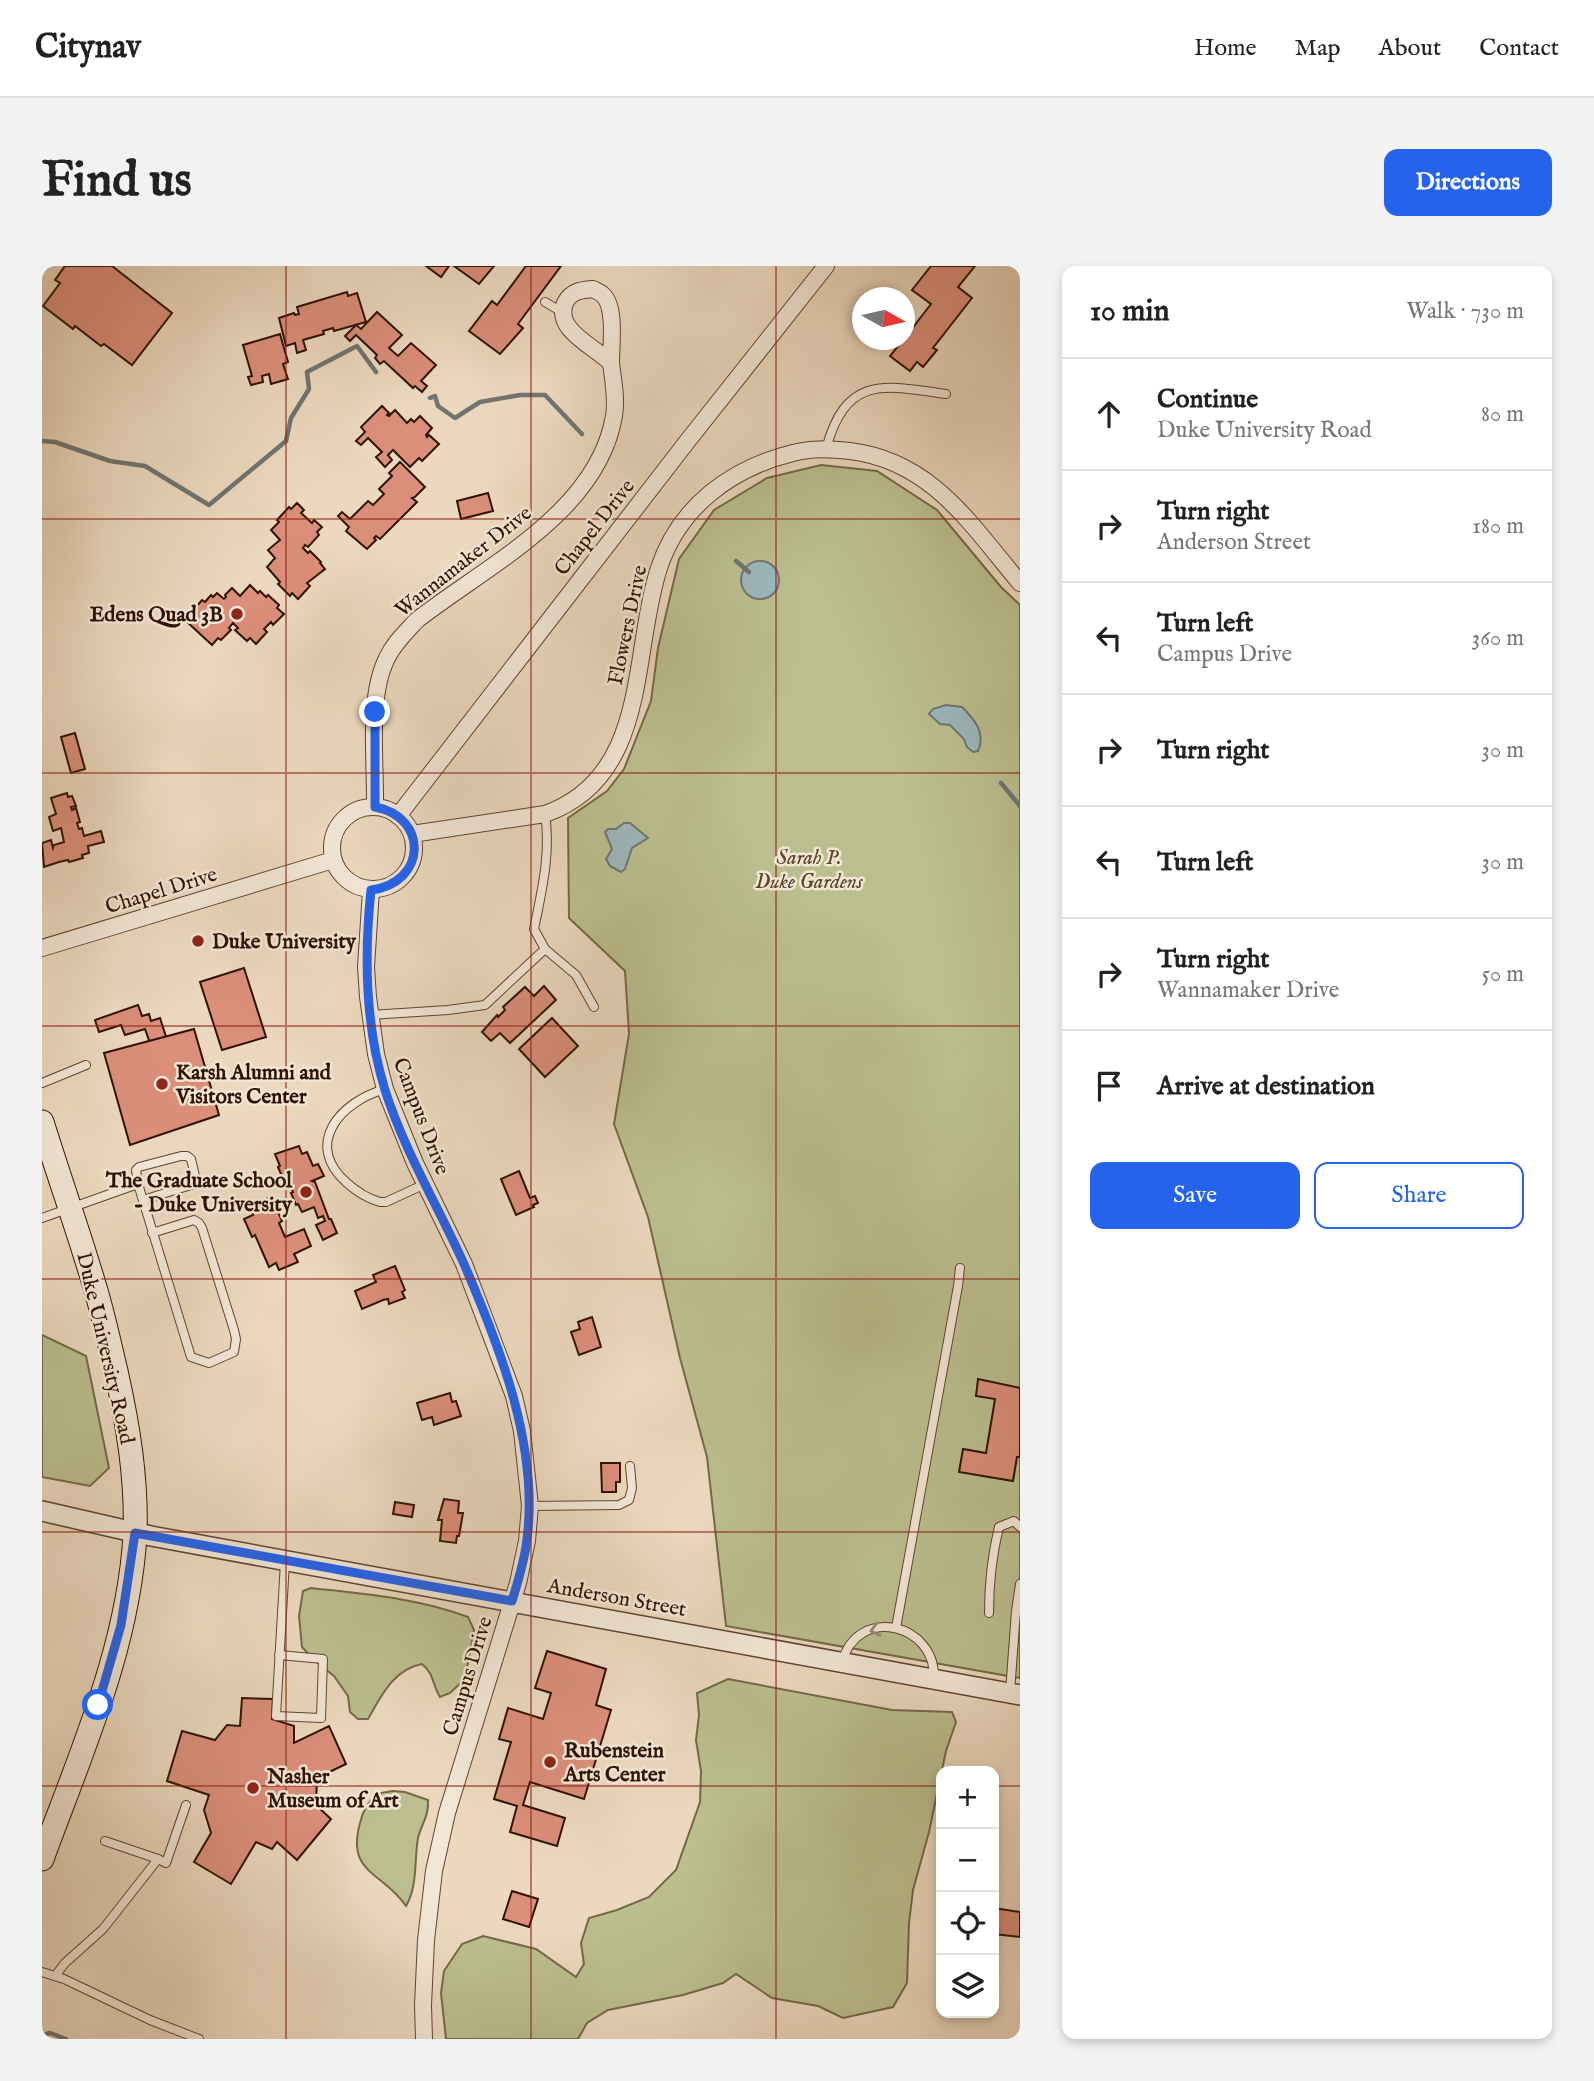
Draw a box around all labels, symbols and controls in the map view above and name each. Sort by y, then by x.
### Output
text: Citynav [35,27,141,69]
text: Home [1194,33,1257,64]
text: Map [1295,33,1341,64]
text: About [1379,33,1441,64]
text: Contact [1479,33,1559,64]
button: Directions [1384,149,1552,216]
text: Find us [42,151,192,213]
north arrow [852,287,915,350]
text: 10 min [1090,293,1170,331]
text: Walk · 730 m [1406,297,1524,326]
text: Continue [1157,383,1258,416]
icon: ahead [1090,395,1128,433]
text: 80 m [1481,400,1524,429]
text: Duke University Road [1157,416,1372,445]
street label: Chapel Drive [549,474,642,582]
text: Turn right [1157,495,1270,528]
street label: Wannamaker Drive [390,500,538,624]
icon: right [1090,507,1128,545]
text: 180 m [1472,512,1524,541]
text: Anderson Street [1157,528,1311,557]
street label: Flowers Drive [603,562,654,688]
place label: Edens Quad 3B [90,602,223,629]
marker: Edens Quad 3B [229,606,245,622]
text: Turn left [1157,607,1254,640]
icon: left [1090,619,1128,657]
text: 360 m [1472,624,1524,653]
text: Campus Drive [1157,640,1292,669]
route end [359,696,390,727]
icon: right [1090,731,1128,769]
text: Turn right [1157,734,1270,767]
text: 30 m [1481,736,1524,765]
icon: left [1090,843,1128,881]
park label: Sarah P. Duke Gardens [755,845,864,896]
text: Turn left [1157,846,1254,879]
text: 30 m [1481,848,1524,877]
street label: Chapel Drive [102,862,221,921]
place label: Duke University [212,929,357,956]
marker: Duke University [190,933,206,949]
text: Turn right [1157,943,1270,976]
icon: right [1090,955,1128,993]
text: 50 m [1482,960,1524,989]
text: Wannamaker Drive [1157,976,1339,1005]
street label: Campus Drive [386,1054,455,1179]
place label: Karsh Alumni and Visitors Center [175,1060,332,1111]
icon: arrive [1090,1067,1128,1105]
text: Arrive at destination [1157,1070,1375,1103]
marker: Karsh Alumni and Visitors Center [154,1076,170,1092]
button: Save [1090,1162,1300,1229]
button: Share [1314,1162,1524,1229]
place label: The Graduate School - Duke University [105,1168,293,1219]
marker: The Graduate School - Duke University [298,1184,314,1200]
street label: Duke University Road [69,1250,140,1448]
street label: Anderson Street [544,1573,688,1624]
street label: Campus Drive [437,1613,499,1739]
one-way arrow [869,1622,881,1636]
route start [82,1689,113,1720]
place label: Rubenstein Arts Center [563,1738,666,1789]
marker: Rubenstein Arts Center [542,1754,558,1770]
place label: Nasher Museum of Art [266,1764,399,1815]
map controls [936,1766,999,2018]
button: + [936,1766,999,1829]
marker: Nasher Museum of Art [245,1780,261,1796]
button: − [936,1829,999,1892]
button: locate [936,1892,999,1955]
button: layers [936,1955,999,2018]

